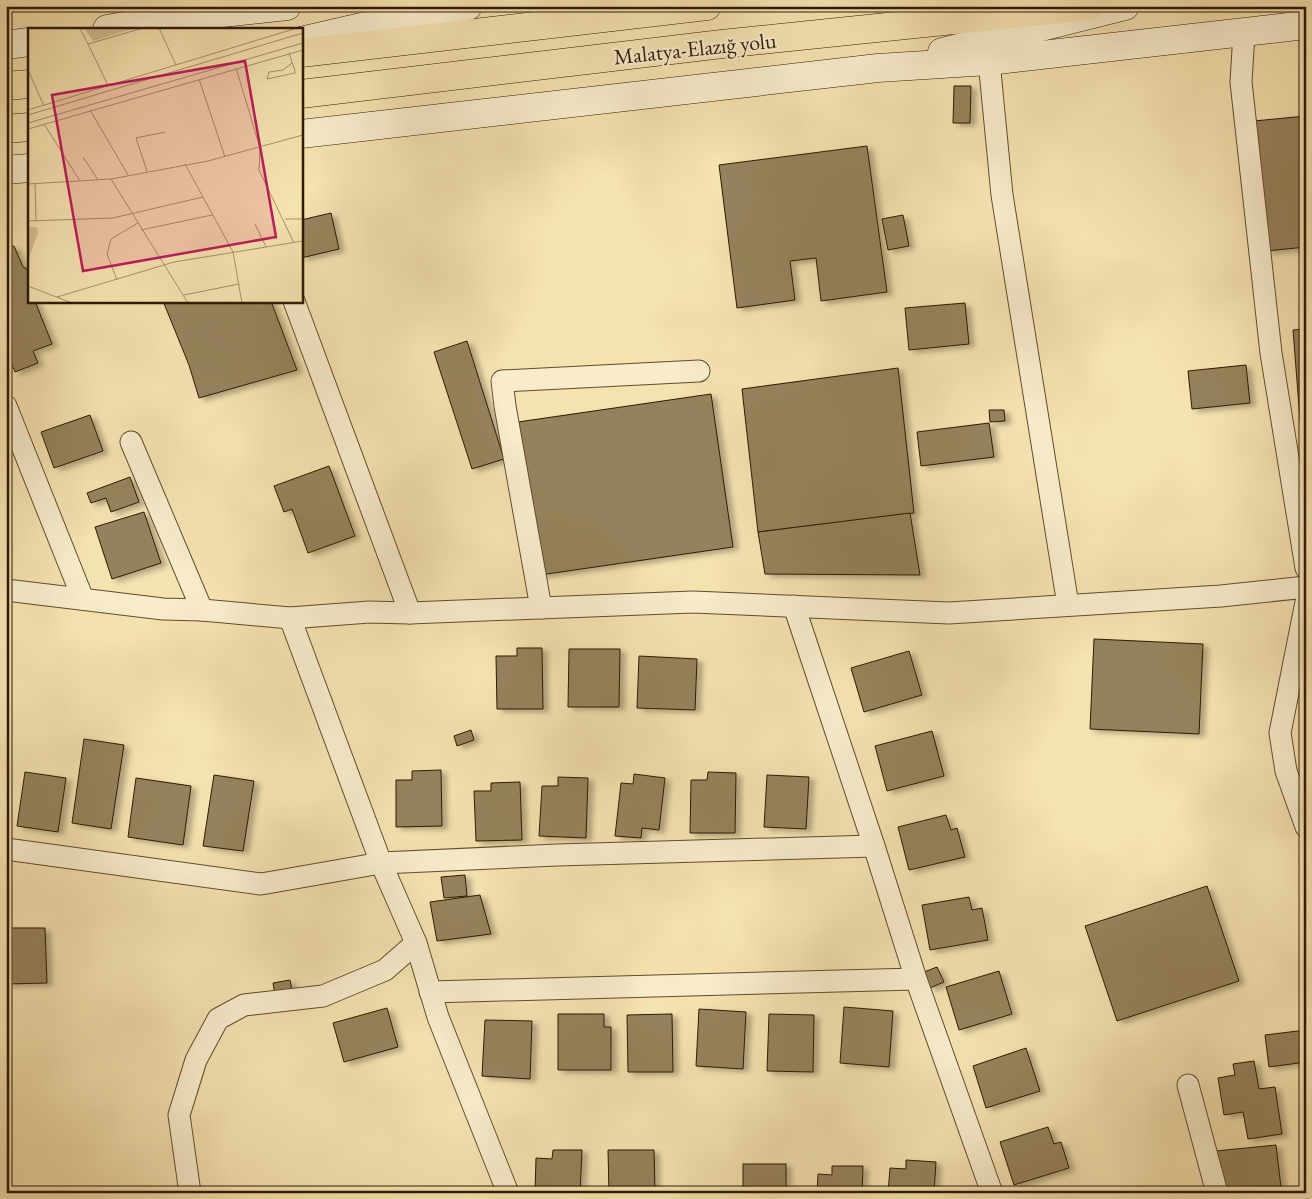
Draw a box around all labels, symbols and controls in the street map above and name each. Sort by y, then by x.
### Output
street label: Malatya-Elazığ yolu [612,25,778,71]
inset map [28,28,302,302]

